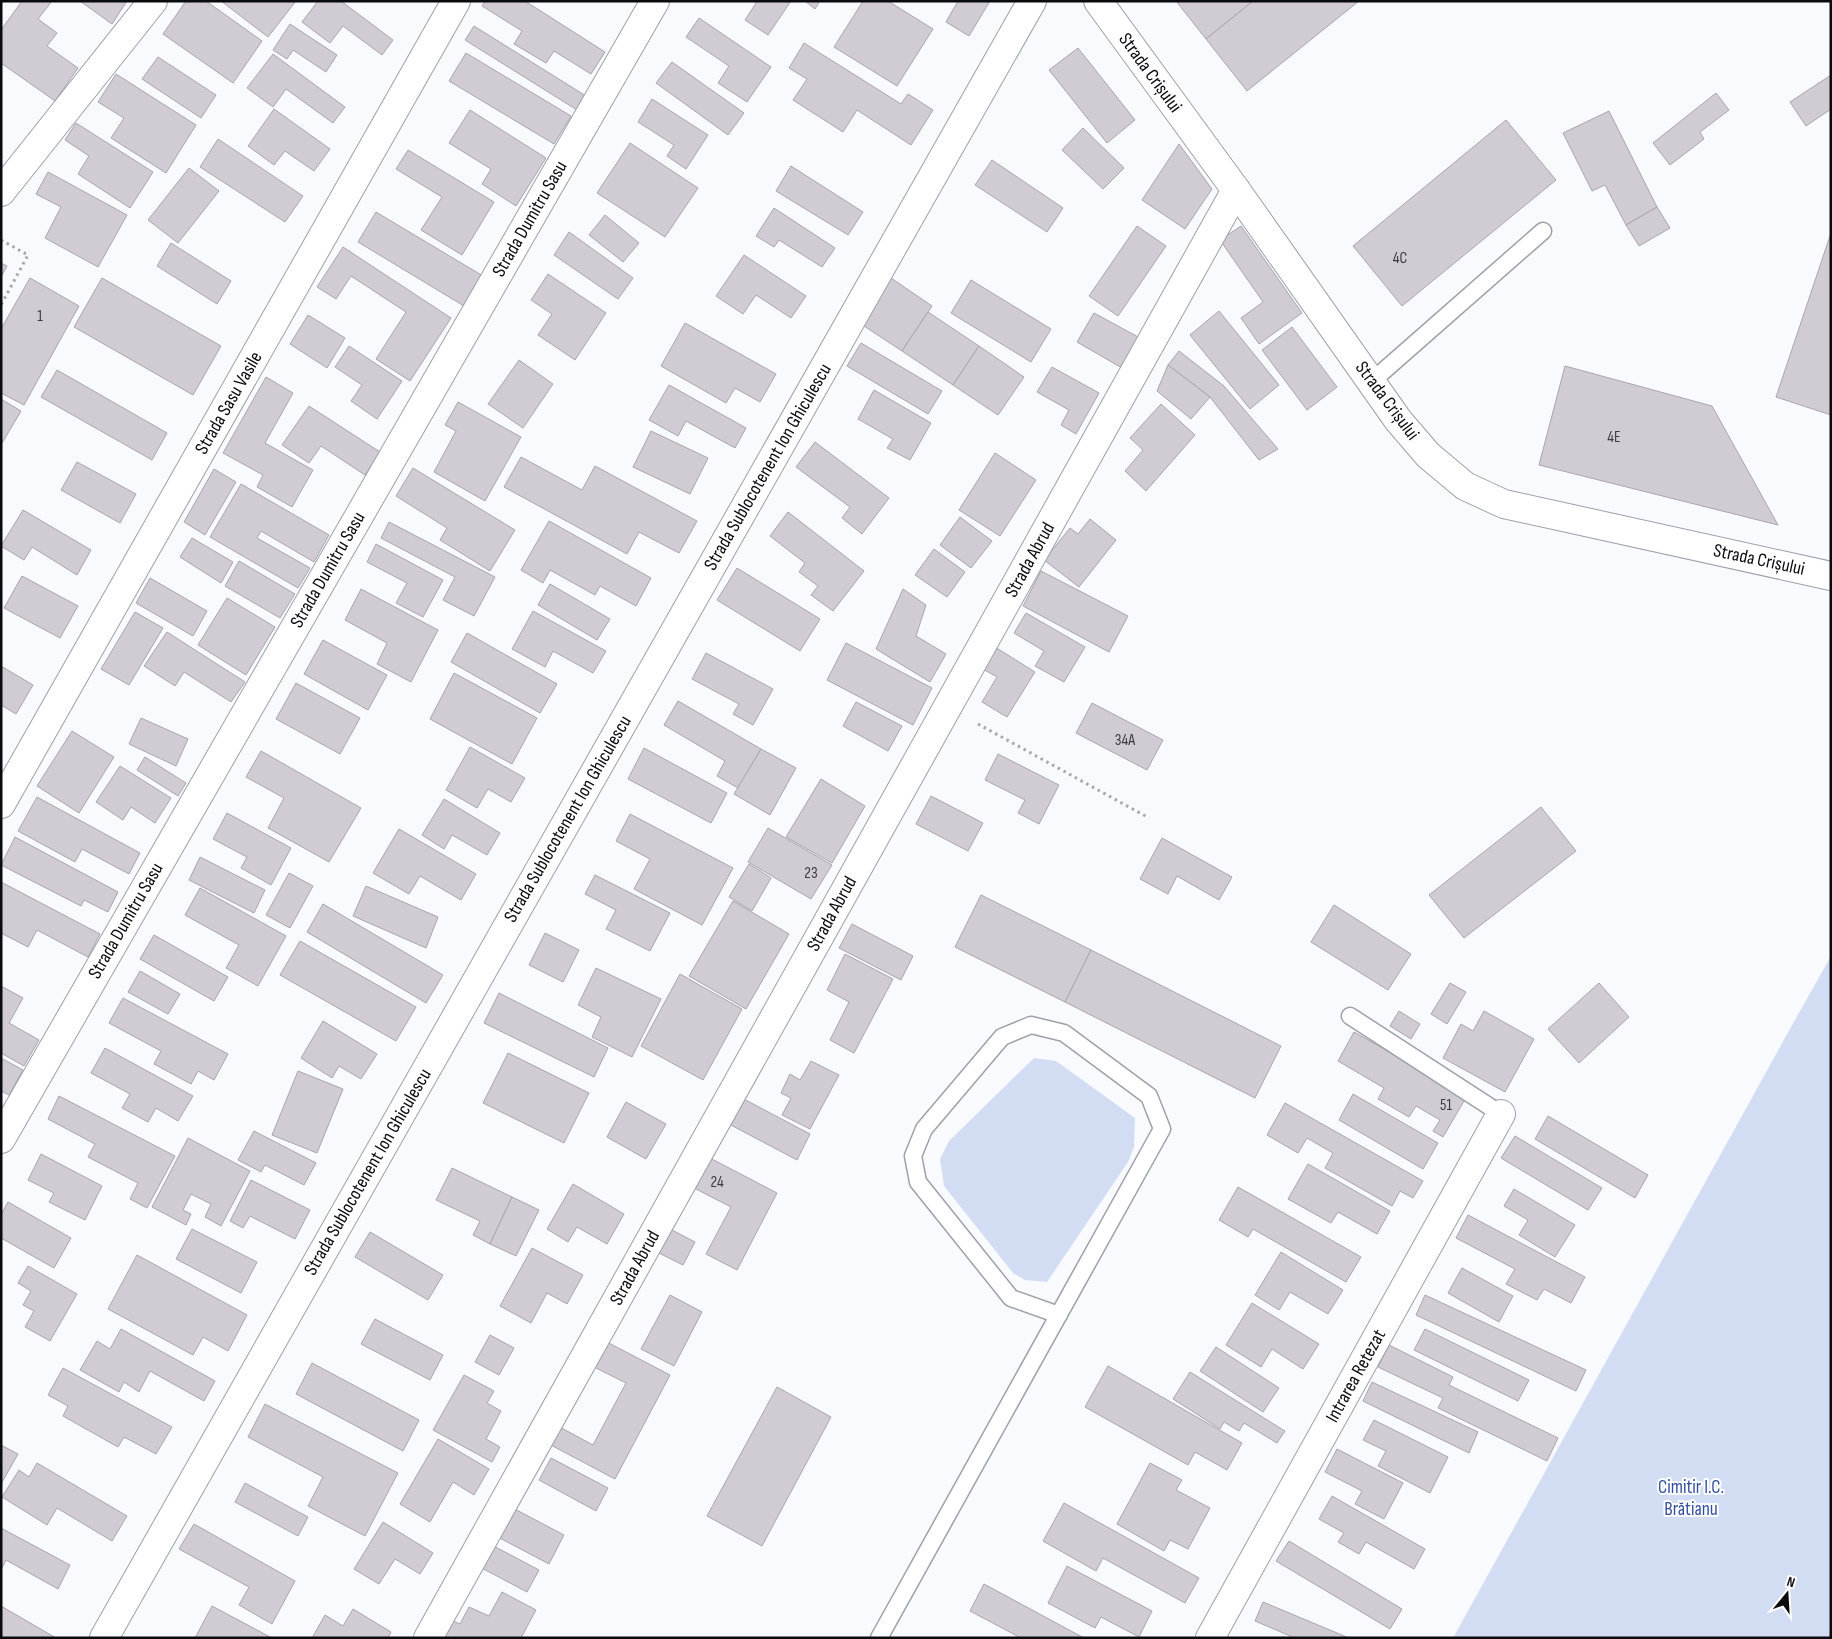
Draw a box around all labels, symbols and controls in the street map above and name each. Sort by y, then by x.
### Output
street label: Strada Crișului [1113,29,1187,117]
street label: Strada Dumitru Sasu [488,157,572,281]
house number: 4C [1393,249,1407,268]
house number: 1 [37,307,43,326]
street label: Strada Sasu Vasile [190,348,268,458]
street label: Strada Crișului [1350,357,1424,445]
street label: Strada Sublocotenent Ion Ghiculescu [699,360,837,574]
house number: 4E [1607,428,1621,447]
street label: Strada Dumitru Sasu [286,508,370,632]
street label: Strada Abrud [1000,518,1060,602]
street label: Strada Crișului [1711,539,1807,581]
street label: Strada Sublocotenent Ion Ghiculescu [499,712,637,926]
house number: 34A [1115,731,1135,750]
street label: Strada Dumitru Sasu [84,859,168,983]
house number: 23 [804,864,818,883]
street label: Strada Abrud [802,872,862,956]
street label: Strada Sublocotenent Ion Ghiculescu [299,1065,437,1279]
house number: 51 [1440,1096,1452,1115]
house number: 24 [710,1173,724,1192]
street label: Strada Abrud [605,1226,665,1310]
street label: Intrarea Retezat [1321,1325,1391,1427]
park label: Cimitir I.C. Brătianu [1658,1476,1724,1521]
north arrow [1762,1569,1812,1619]
text: N [1785,1573,1797,1591]

